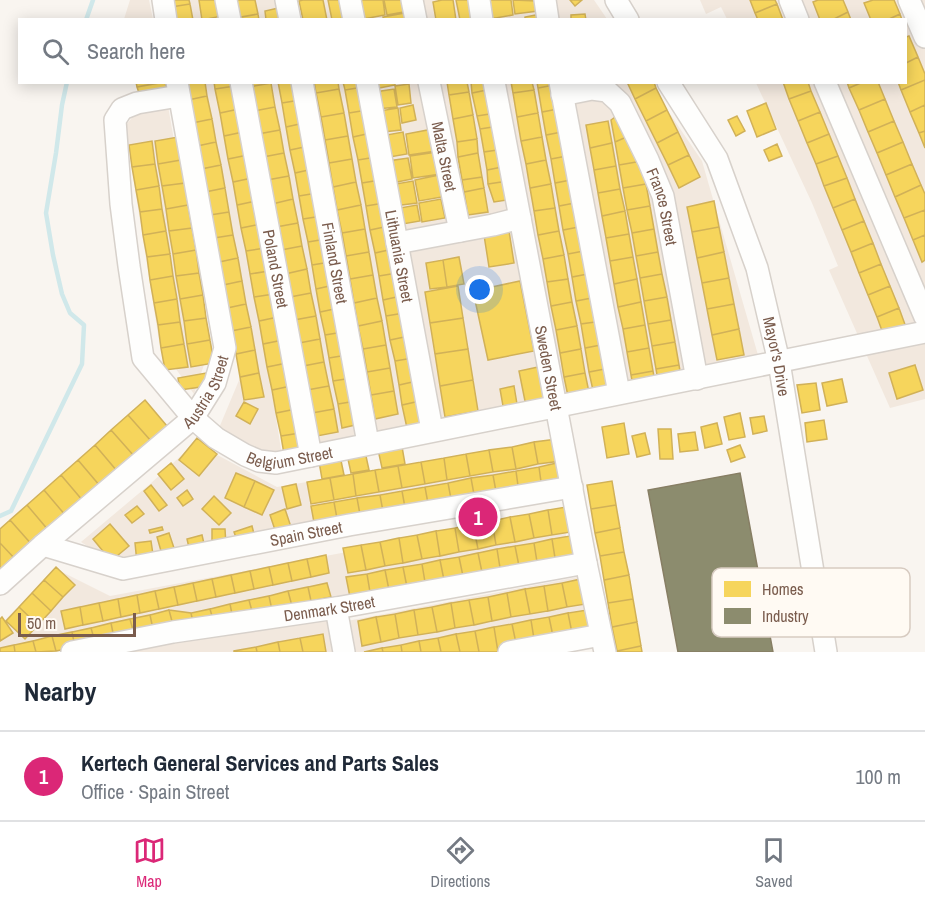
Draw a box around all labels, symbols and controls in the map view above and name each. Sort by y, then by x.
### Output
search box [18,18,907,84]
icon: search [39,35,72,68]
text: Search here [87,36,185,66]
street label: Malta Street [426,120,463,194]
street label: France Street [641,164,683,247]
street label: Lithuania Street [380,208,419,304]
street label: Finland Street [317,220,353,306]
street label: Poland Street [258,228,294,310]
your location [465,275,494,304]
street label: Mayor's Drive [758,315,795,398]
street label: Sweden Street [530,323,568,413]
street label: Austria Street [177,353,233,434]
street label: Belgium Street [243,441,335,474]
pin: 1 [458,494,498,540]
street label: Spain Street [268,516,344,551]
legend [712,568,910,637]
text: Homes [762,578,804,600]
street label: Denmark Street [282,590,377,627]
text: Industry [762,605,809,627]
scale bar [18,610,136,638]
text: 50 m [27,612,56,634]
text: Nearby [24,674,96,709]
text: Kertech General Services and Parts Sales [81,748,439,778]
text: 1 [39,763,48,790]
text: 100 m [855,763,901,790]
text: Office · Spain Street [81,778,229,805]
tab: Map [133,834,166,892]
tab: Directions [431,834,490,892]
tab: Saved [755,834,793,892]

